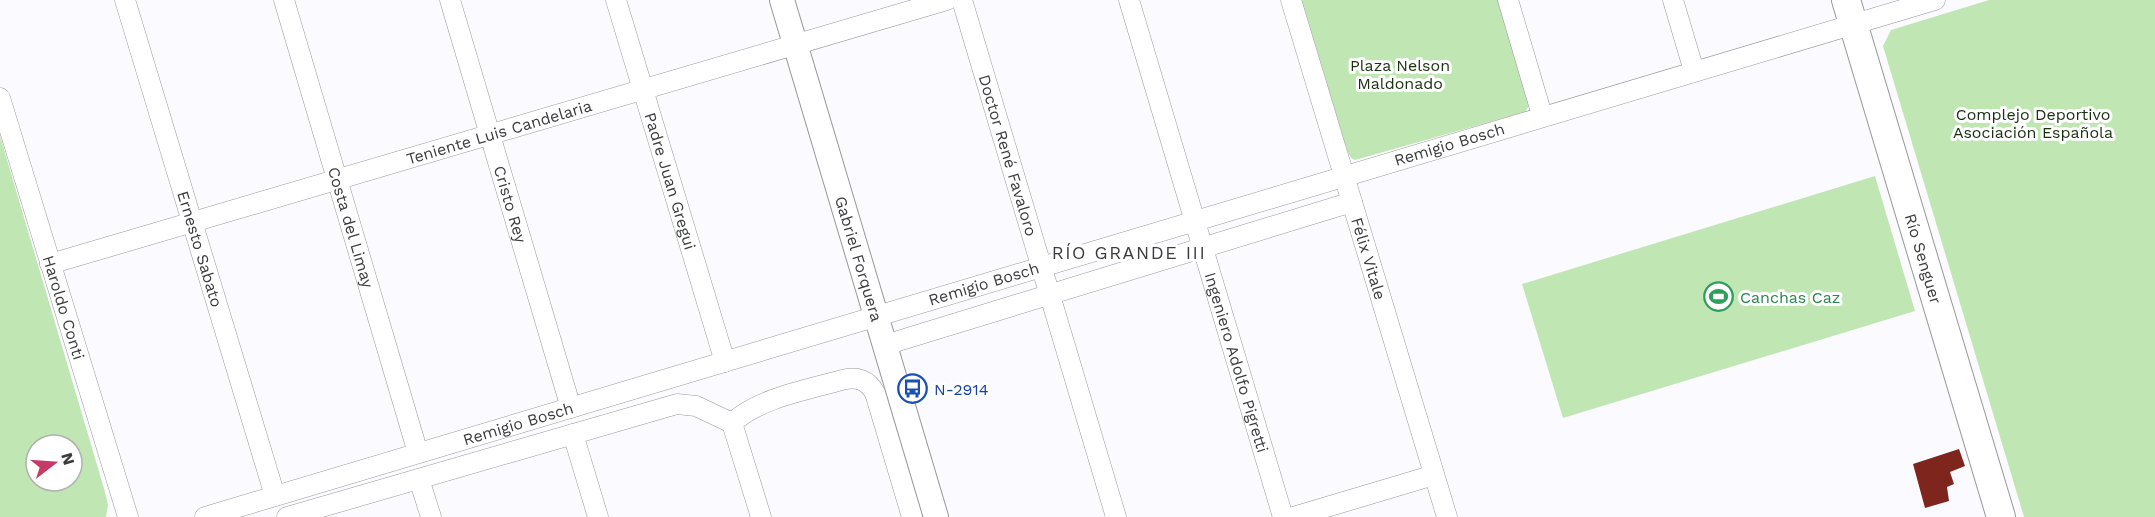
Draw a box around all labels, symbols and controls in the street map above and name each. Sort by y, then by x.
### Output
park label: Plaza Nelson Maldonado [1350,56,1450,93]
street label: Doctor René Favaloro [975,72,1041,238]
street label: Teniente Luis Candelaria [404,96,594,169]
park label: Complejo Deportivo Asociación Española [1953,105,2113,142]
street label: Padre Juan Gregui [640,110,700,252]
street label: Remigio Bosch [1392,119,1507,170]
street label: Cristo Rey [490,164,531,246]
street label: Costa del Limay [324,165,378,291]
street label: Ernesto Sabato [173,189,226,309]
street label: Gabriel Forquera [831,194,886,324]
street label: Río Senguer [1901,211,1946,307]
street label: Félix Vitale [1347,215,1390,302]
district label: RÍO GRANDE III [1052,242,1206,263]
street label: Haroldo Conti [39,253,88,362]
street label: Remigio Bosch [926,258,1041,309]
street label: Ingeniero Adolfo Pigretti [1201,270,1272,455]
sports icon: Canchas Caz [1703,281,1735,313]
place label: Canchas Caz [1740,288,1840,307]
bus stop icon: N-2914 [897,373,929,405]
place label: N-2914 [934,380,989,399]
street label: Remigio Bosch [461,398,576,449]
north arrow [24,433,84,493]
text: N [57,450,79,467]

